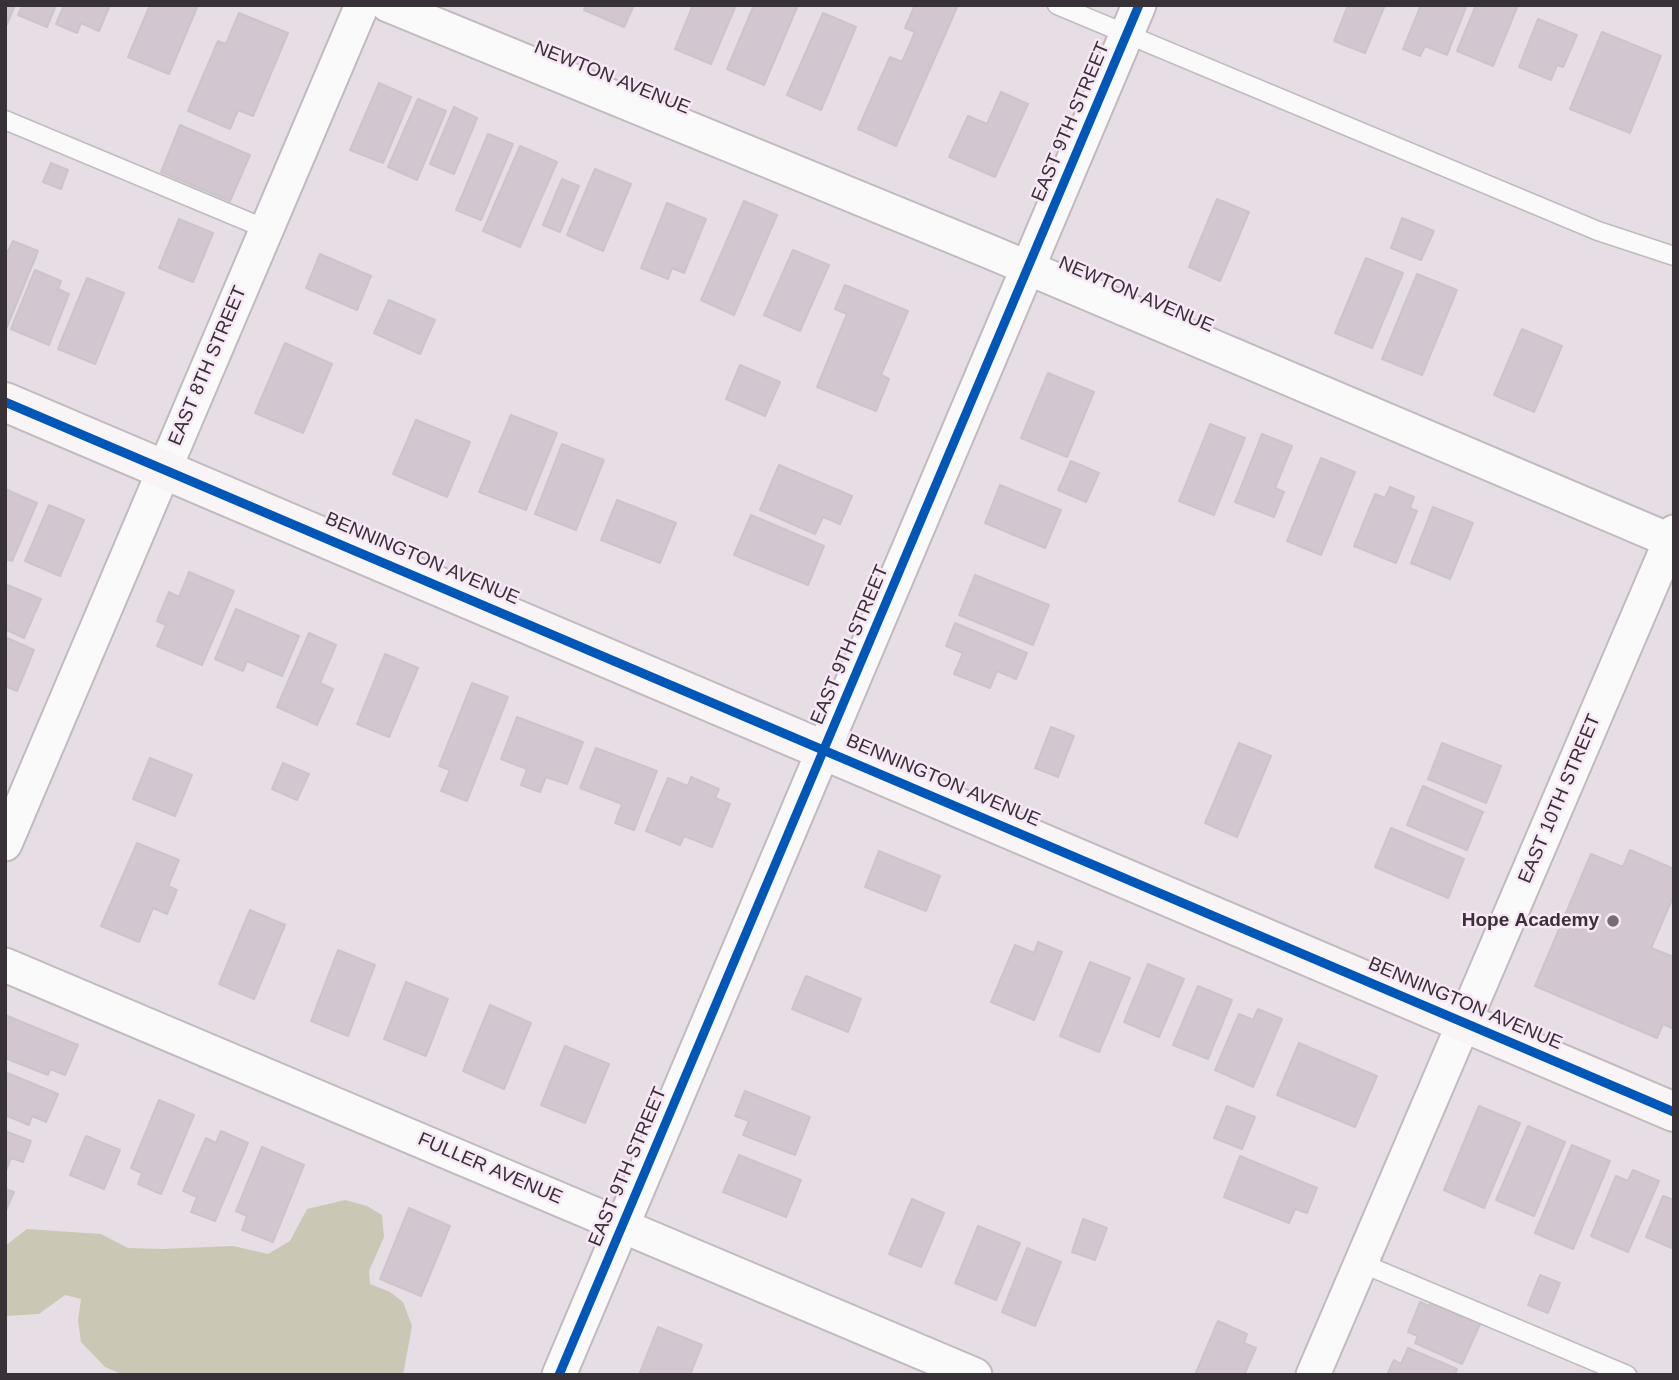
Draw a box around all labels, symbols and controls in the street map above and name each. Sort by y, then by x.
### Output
street label: NEWTON AVENUE [531,36,693,120]
street label: EAST 9TH STREET [1027,39,1115,205]
street label: NEWTON AVENUE [1055,252,1217,338]
street label: EAST 8TH STREET [164,283,252,449]
street label: BENNINGTON AVENUE [322,508,522,610]
street label: EAST 9TH STREET [806,562,894,728]
street label: EAST 10TH STREET [1514,711,1606,887]
street label: BENNINGTON AVENUE [843,730,1043,832]
place label: Hope Academy [1462,910,1599,932]
marker: Hope Academy [1605,913,1621,929]
street label: BENNINGTON AVENUE [1365,953,1565,1055]
street label: EAST 9TH STREET [584,1084,672,1250]
street label: FULLER AVENUE [414,1128,566,1210]

